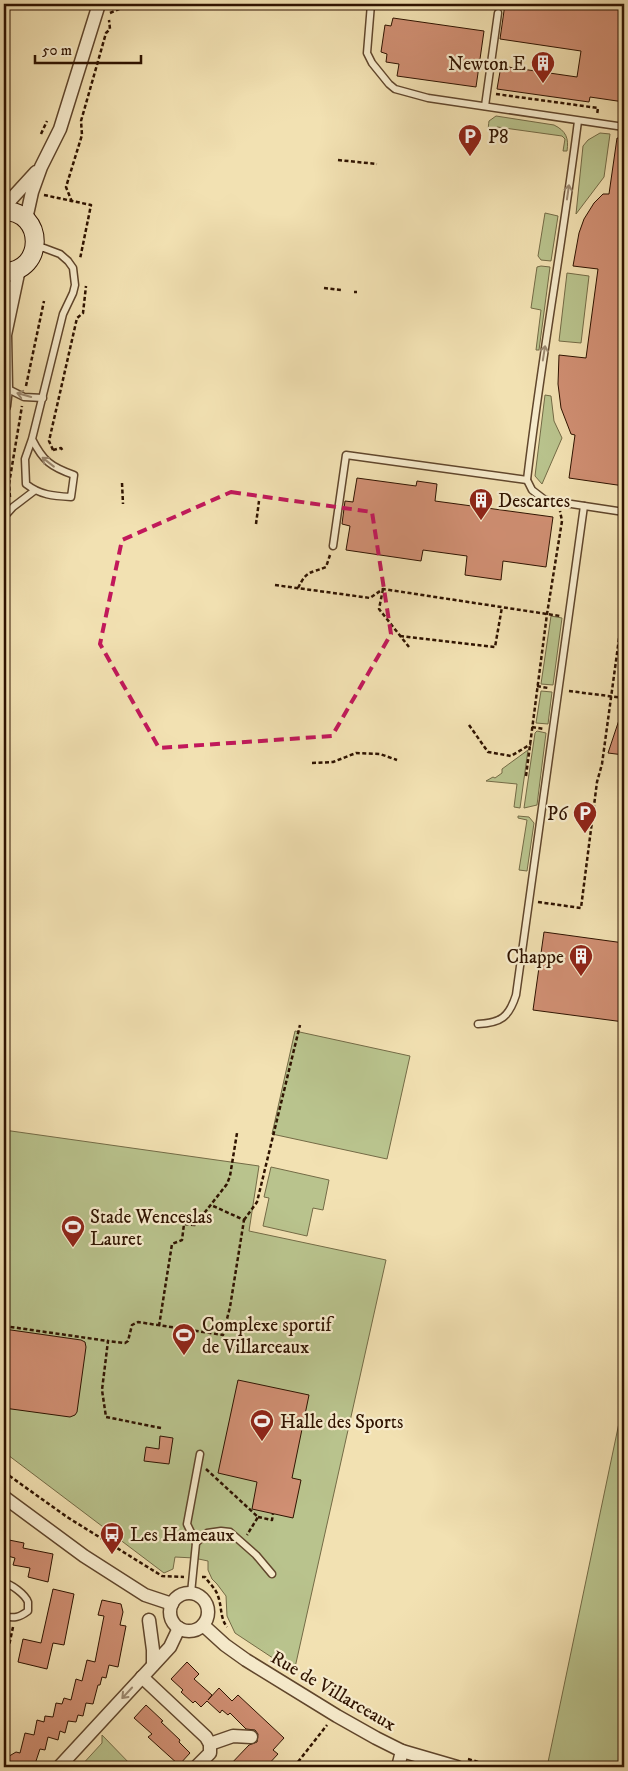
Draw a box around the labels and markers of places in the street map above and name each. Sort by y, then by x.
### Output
building icon: Newton E [530,50,556,84]
place label: Newton E [448,53,526,76]
parking icon: P8 [457,123,483,157]
place label: P8 [488,126,509,149]
building icon: Descartes [468,487,494,521]
place label: Descartes [498,490,570,513]
parking icon: P6 [572,800,598,834]
place label: P6 [547,803,569,826]
building icon: Chappe [568,943,594,977]
place label: Chappe [506,946,564,969]
place label: Stade Wenceslas Lauret [90,1206,212,1251]
sports icon: Stade Wenceslas Lauret [60,1214,86,1248]
place label: Complexe sportif de Villarceaux [202,1314,334,1359]
sports icon: Complexe sportif de Villarceaux [171,1322,197,1356]
sports icon: Halle des Sports [249,1408,275,1442]
place label: Halle des Sports [280,1411,403,1434]
bus stop icon: Les Hameaux [99,1521,125,1555]
place label: Les Hameaux [130,1524,235,1547]

